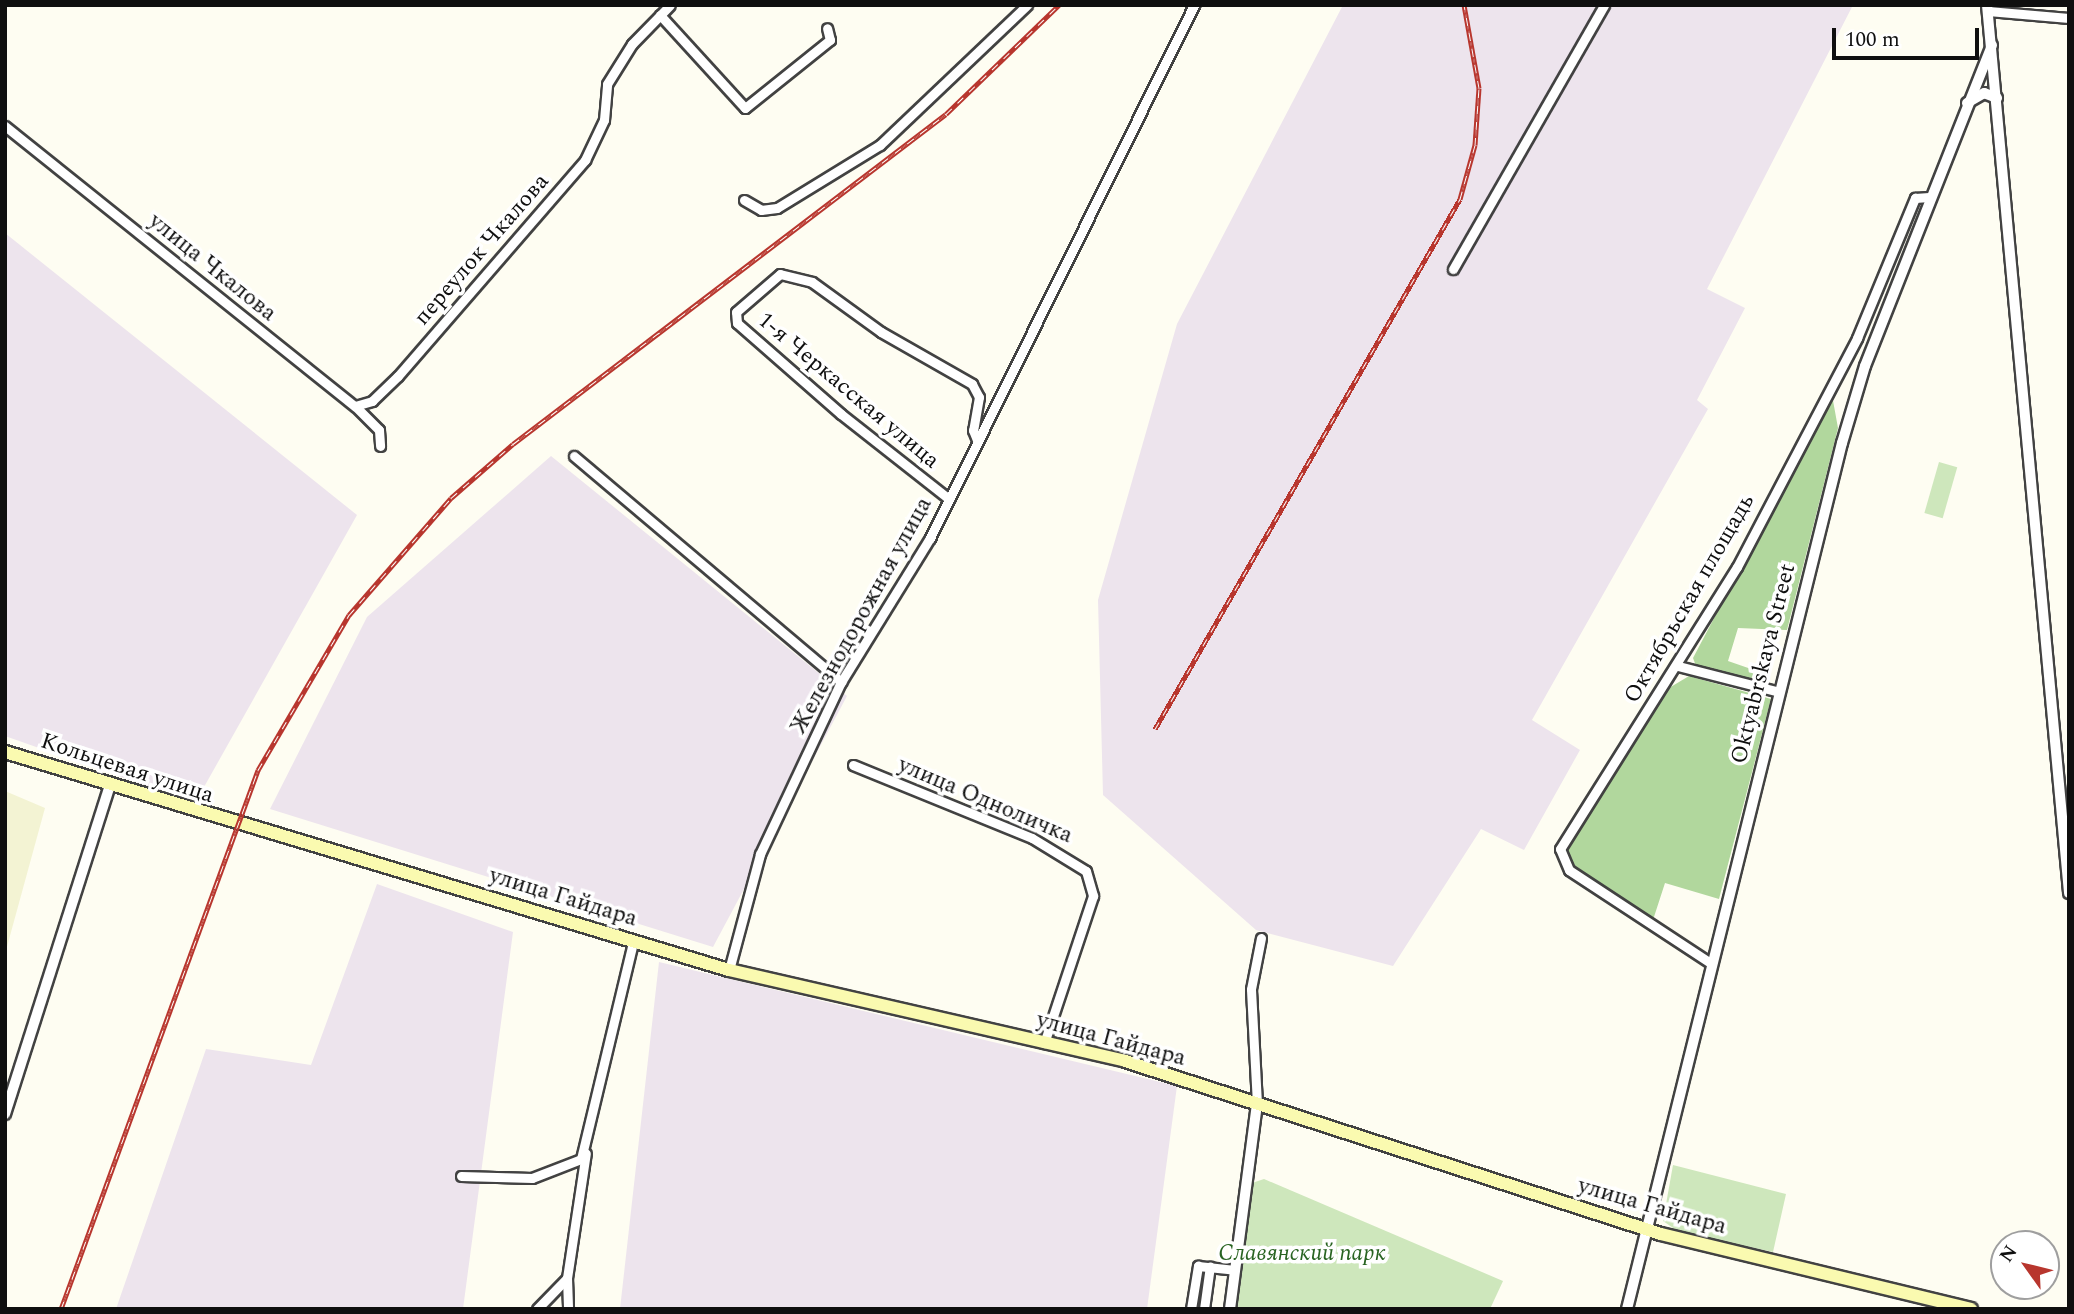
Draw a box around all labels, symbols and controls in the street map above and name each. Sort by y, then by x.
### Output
scale bar [1836,14,1983,58]
text: 100 m [1845,24,1900,56]
street label: переулок Чкалова [409,169,555,331]
street label: улица Чкалова [143,208,281,328]
street label: 1-я Черкасская улица [752,307,944,475]
street label: Октябрьская площадь [1619,489,1761,709]
street label: Железнодорожная улица [785,493,939,739]
street label: Oktyabrskaya Street [1726,561,1802,767]
street label: Кольцевая улица [37,728,217,810]
street label: улица Одноличка [894,752,1076,850]
street label: улица Гайдара [486,862,640,934]
street label: улица Гайдара [1033,1007,1189,1073]
street label: улица Гайдара [1574,1173,1730,1241]
north arrow [1990,1230,2060,1300]
park label: Славянский парк [1218,1240,1386,1268]
text: N [1992,1240,2025,1269]

